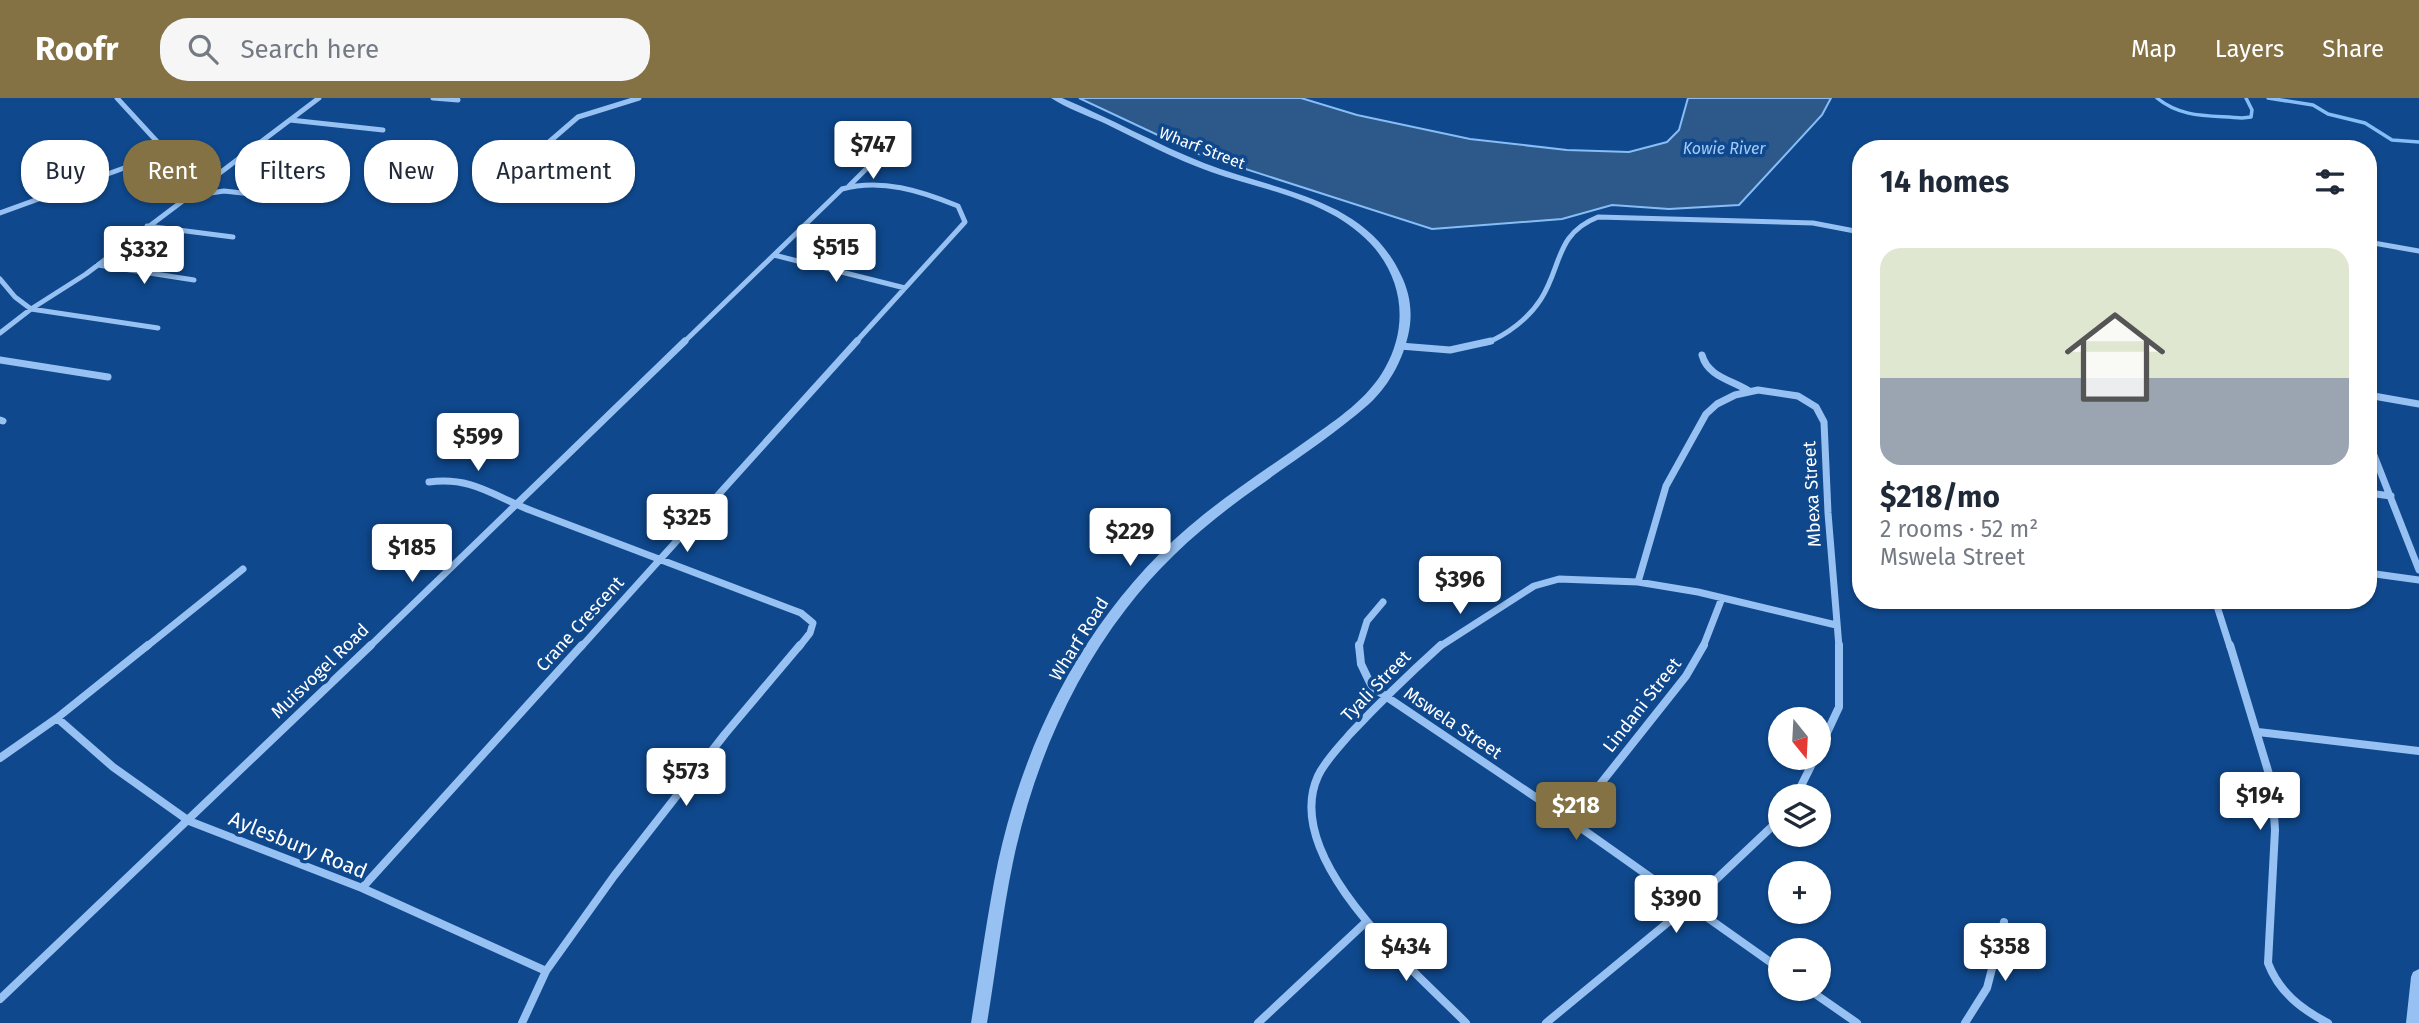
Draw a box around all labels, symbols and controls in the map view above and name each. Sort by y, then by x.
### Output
search box [160,18,650,81]
text: Roofr [35,29,118,69]
icon: search [184,30,222,68]
text: Search here [240,34,379,65]
text: Map [2131,35,2177,63]
text: Layers [2215,35,2284,63]
text: Share [2322,35,2384,63]
pin: $747 [832,122,914,181]
street label: Wharf Street [1156,123,1248,173]
text: $747 [850,130,896,158]
water label: Kowie River [1683,139,1766,158]
chip: Buy [21,140,109,203]
chip: Rent [123,140,221,203]
chip: Filters [235,140,350,203]
chip: New [364,140,458,203]
chip: Apartment [472,140,635,203]
icon: filters [2311,163,2349,201]
text: 14 homes [1880,164,2009,200]
pin: $515 [795,225,877,284]
pin: $332 [103,226,185,286]
text: $515 [813,233,859,261]
text: $332 [120,235,168,263]
icon: home [2052,294,2178,420]
pin: $599 [437,414,519,473]
text: $599 [453,422,503,450]
street label: Mbexa Street [1798,440,1826,548]
text: $218/mo [1880,479,2000,515]
pin: $325 [646,494,728,554]
text: $325 [663,503,711,531]
pin: $229 [1089,508,1171,568]
text: 2 rooms · 52 m² [1880,515,2038,543]
text: $229 [1106,517,1154,545]
pin: $185 [371,524,453,584]
text: $185 [388,533,436,561]
text: Mswela Street [1880,543,2025,571]
pin: $396 [1419,556,1501,616]
text: $396 [1435,565,1485,593]
street label: Crane Crescent [531,571,629,676]
street label: Wharf Road [1045,593,1113,685]
street label: Muisvogel Road [267,619,373,723]
street label: Tyali Street [1337,645,1416,726]
street label: Lindani Street [1598,653,1686,757]
street label: Mswela Street [1400,682,1507,764]
north arrow [1768,707,1830,770]
map controls [1768,707,1831,1001]
pin: $573 [645,748,727,808]
text: $573 [663,757,709,785]
pin: $194 [2219,772,2301,832]
text: $194 [2236,781,2284,809]
pin: $218 [1535,782,1617,842]
button: layers [1768,784,1831,847]
text: $218 [1552,791,1600,819]
street label: Aylesbury Road [225,805,371,885]
button: + [1768,861,1831,924]
pin: $390 [1635,876,1717,935]
text: $390 [1651,884,1701,912]
pin: $434 [1365,924,1447,983]
pin: $358 [1964,924,2046,983]
text: $434 [1381,932,1431,960]
text: $358 [1980,932,2030,960]
button: − [1768,938,1831,1001]

